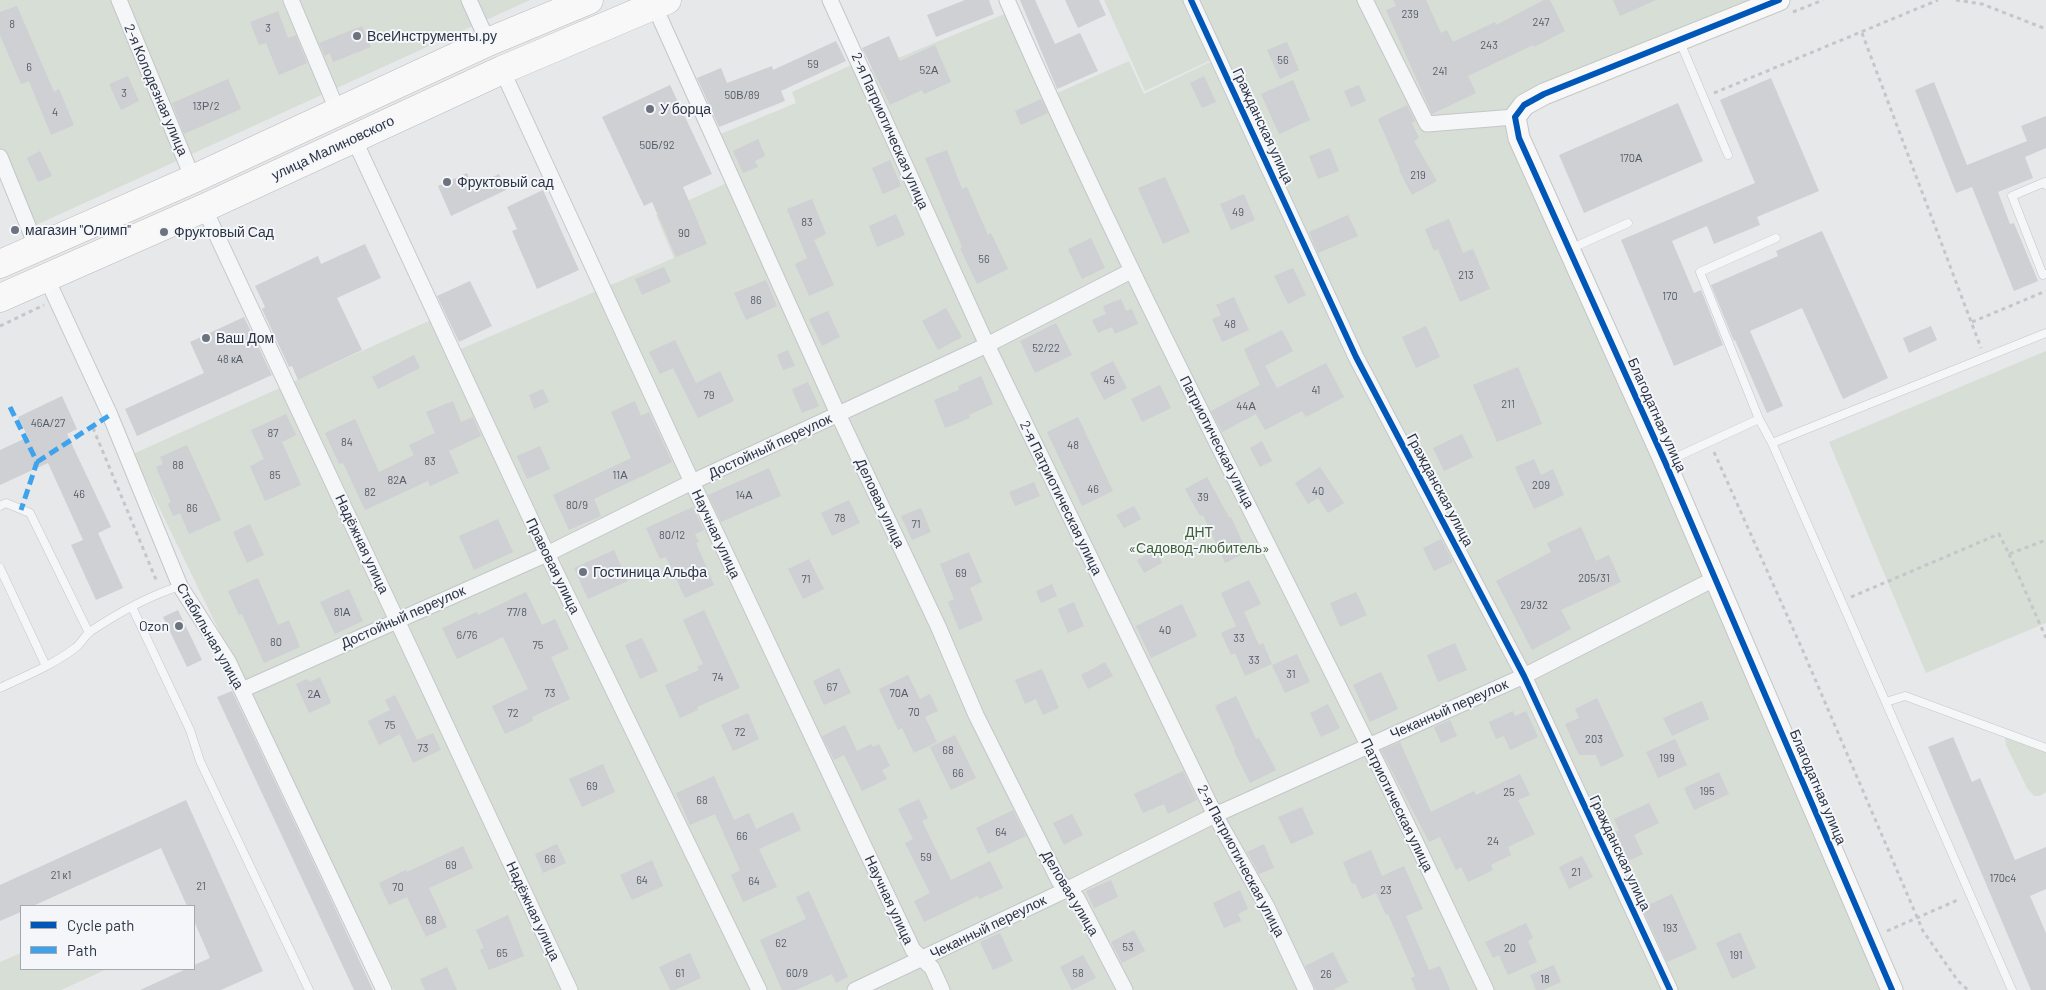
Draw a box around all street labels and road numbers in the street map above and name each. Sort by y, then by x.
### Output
street label: 2-я Колодезная улица [121,22,191,158]
street label: 2-я Патриотическая улица [848,50,932,212]
street label: Гражданская улица [1229,66,1297,186]
street label: улица Малиновского [269,112,397,184]
street label: Благодатная улица [1624,355,1690,475]
street label: Патриотическая улица [1176,373,1258,511]
street label: Достойный переулок [706,410,834,482]
street label: 2-я Патриотическая улица [1016,418,1106,578]
street label: Гражданская улица [1403,431,1477,549]
street label: Деловая улица [852,456,908,550]
street label: Научная улица [688,487,744,581]
street label: Надёжная улица [332,492,392,596]
street label: Правовая улица [523,515,583,617]
street label: Стабильная улица [173,580,247,692]
street label: Достойный переулок [338,582,468,652]
street label: Чеканный переулок [1387,675,1511,743]
street label: Благодатная улица [1786,727,1850,847]
street label: Патриотическая улица [1357,736,1437,874]
street label: 2-я Патриотическая улица [1194,782,1288,940]
street label: Гражданская улица [1586,793,1654,913]
street label: Деловая улица [1038,847,1102,939]
street label: Научная улица [861,853,917,947]
street label: Надёжная улица [503,859,563,963]
street label: Чеканный переулок [927,892,1049,962]

